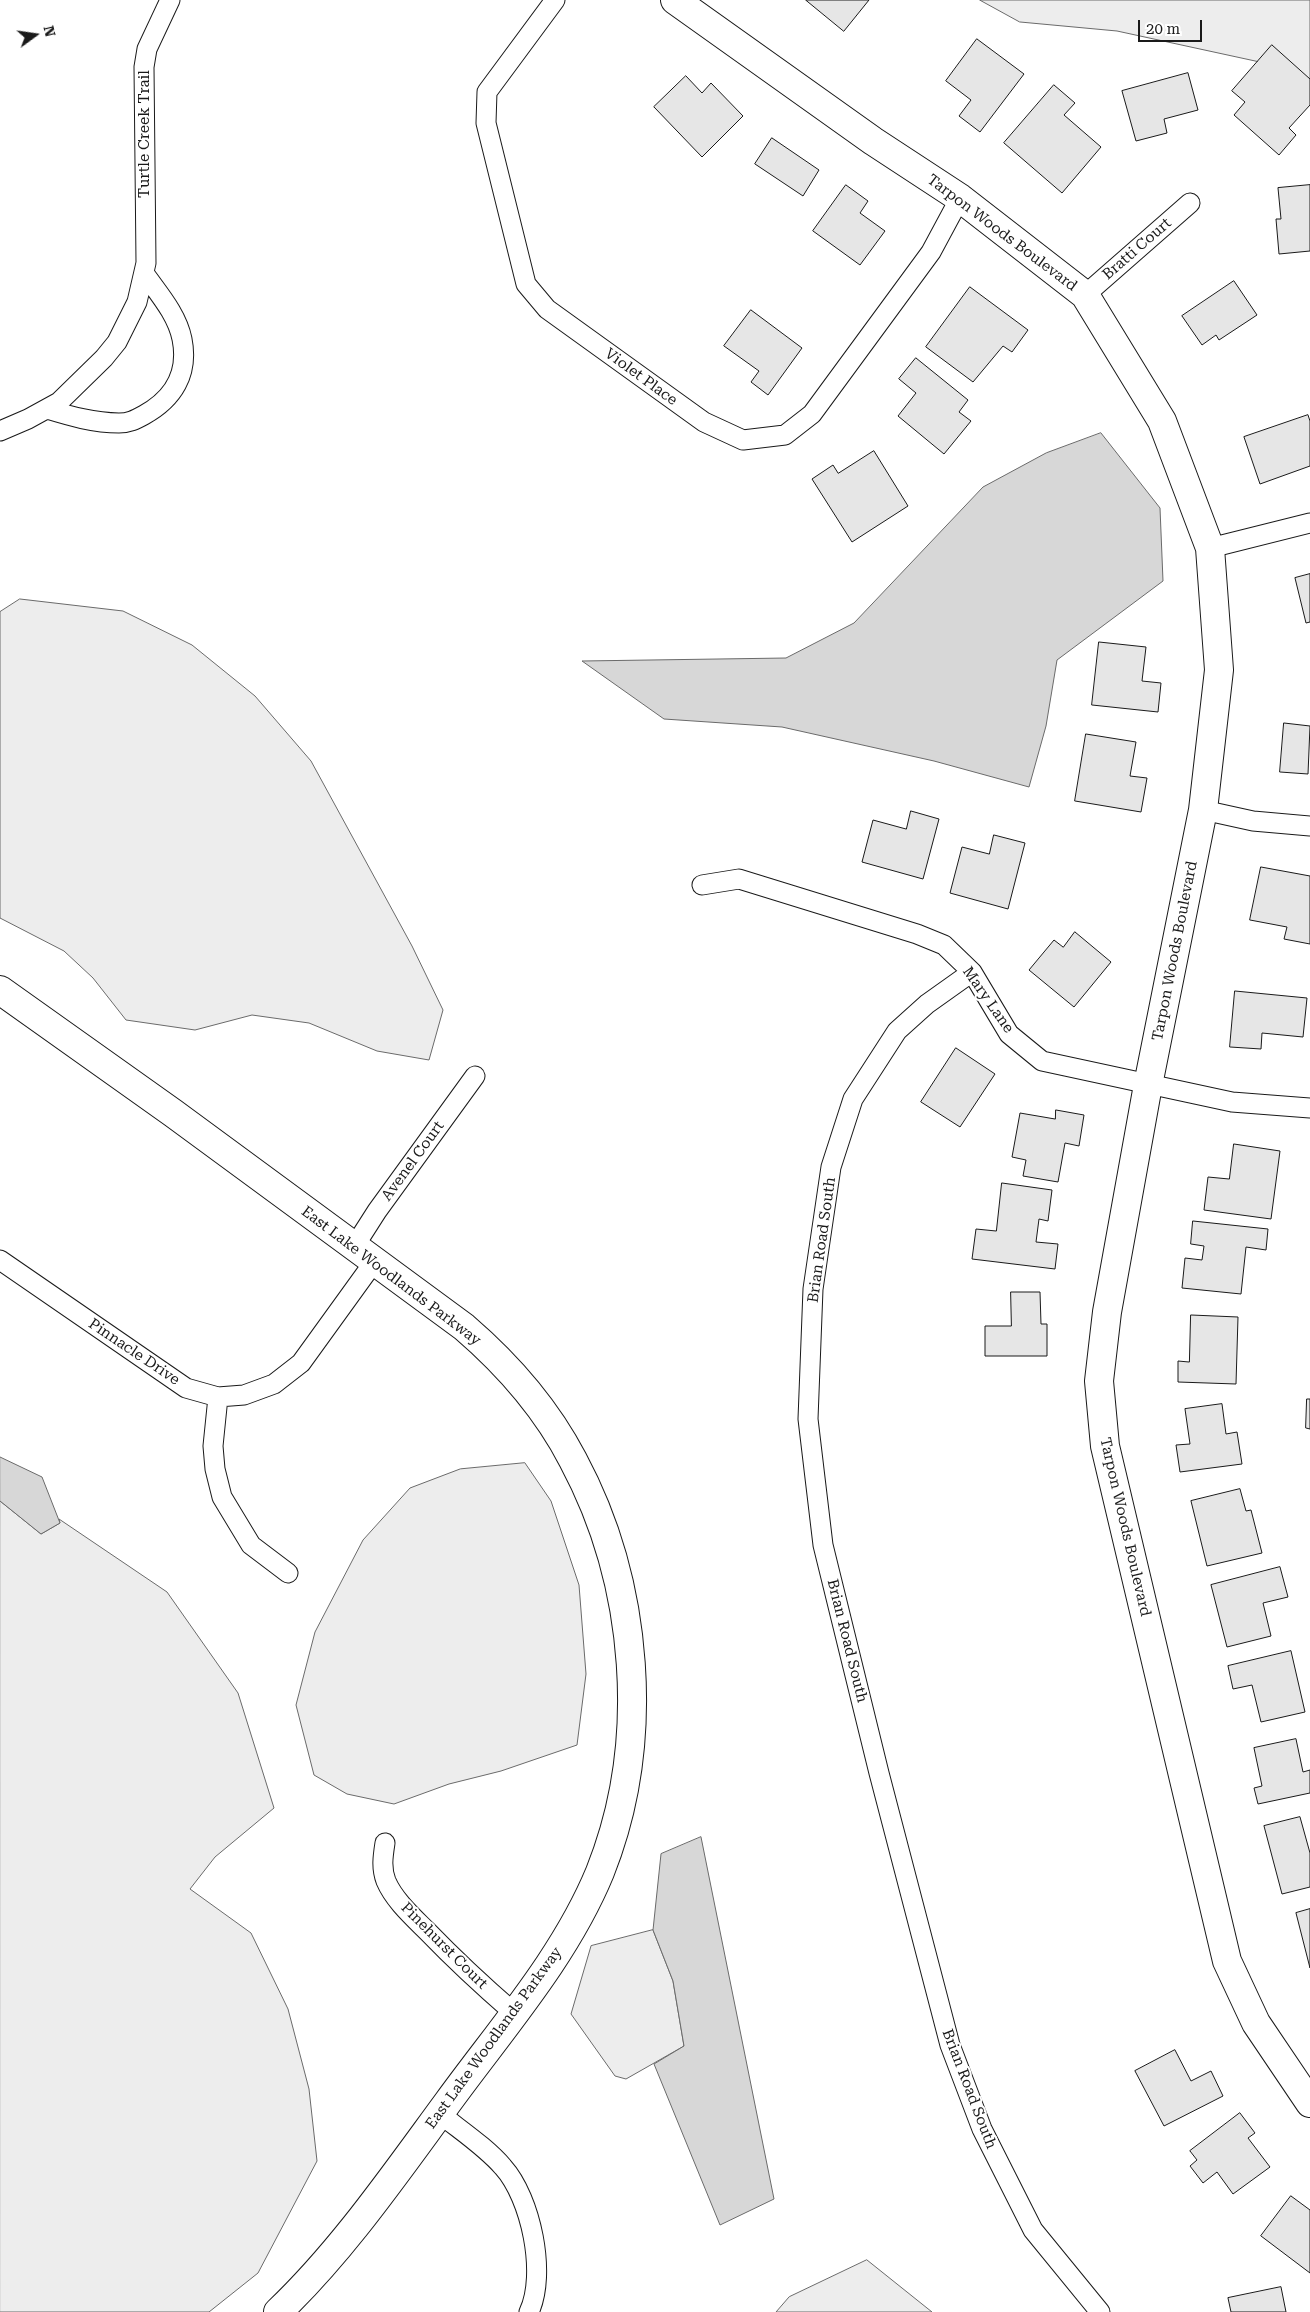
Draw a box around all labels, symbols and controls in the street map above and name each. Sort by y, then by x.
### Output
north arrow [10,10,60,60]
scale bar [1140,10,1204,42]
text: 20 m [1146,20,1180,38]
text: N [40,24,59,39]
street label: Turtle Creek Trail [136,70,154,198]
street label: Tarpon Woods Boulevard [924,171,1080,295]
street label: Bratti Court [1099,214,1175,284]
street label: Violet Place [601,345,681,409]
street label: Tarpon Woods Boulevard [1149,859,1201,1043]
street label: Mary Lane [959,963,1017,1037]
street label: Avenel Court [378,1118,448,1204]
street label: Brian Road South [804,1176,840,1304]
street label: East Lake Woodlands Parkway [298,1203,484,1349]
street label: Pinnacle Drive [85,1315,183,1389]
street label: Tarpon Woods Boulevard [1096,1436,1154,1618]
street label: Brian Road South [823,1577,871,1705]
street label: Pinehurst Court [397,1899,491,1993]
street label: East Lake Woodlands Parkway [422,1944,566,2132]
street label: Brian Road South [938,2027,1000,2151]

